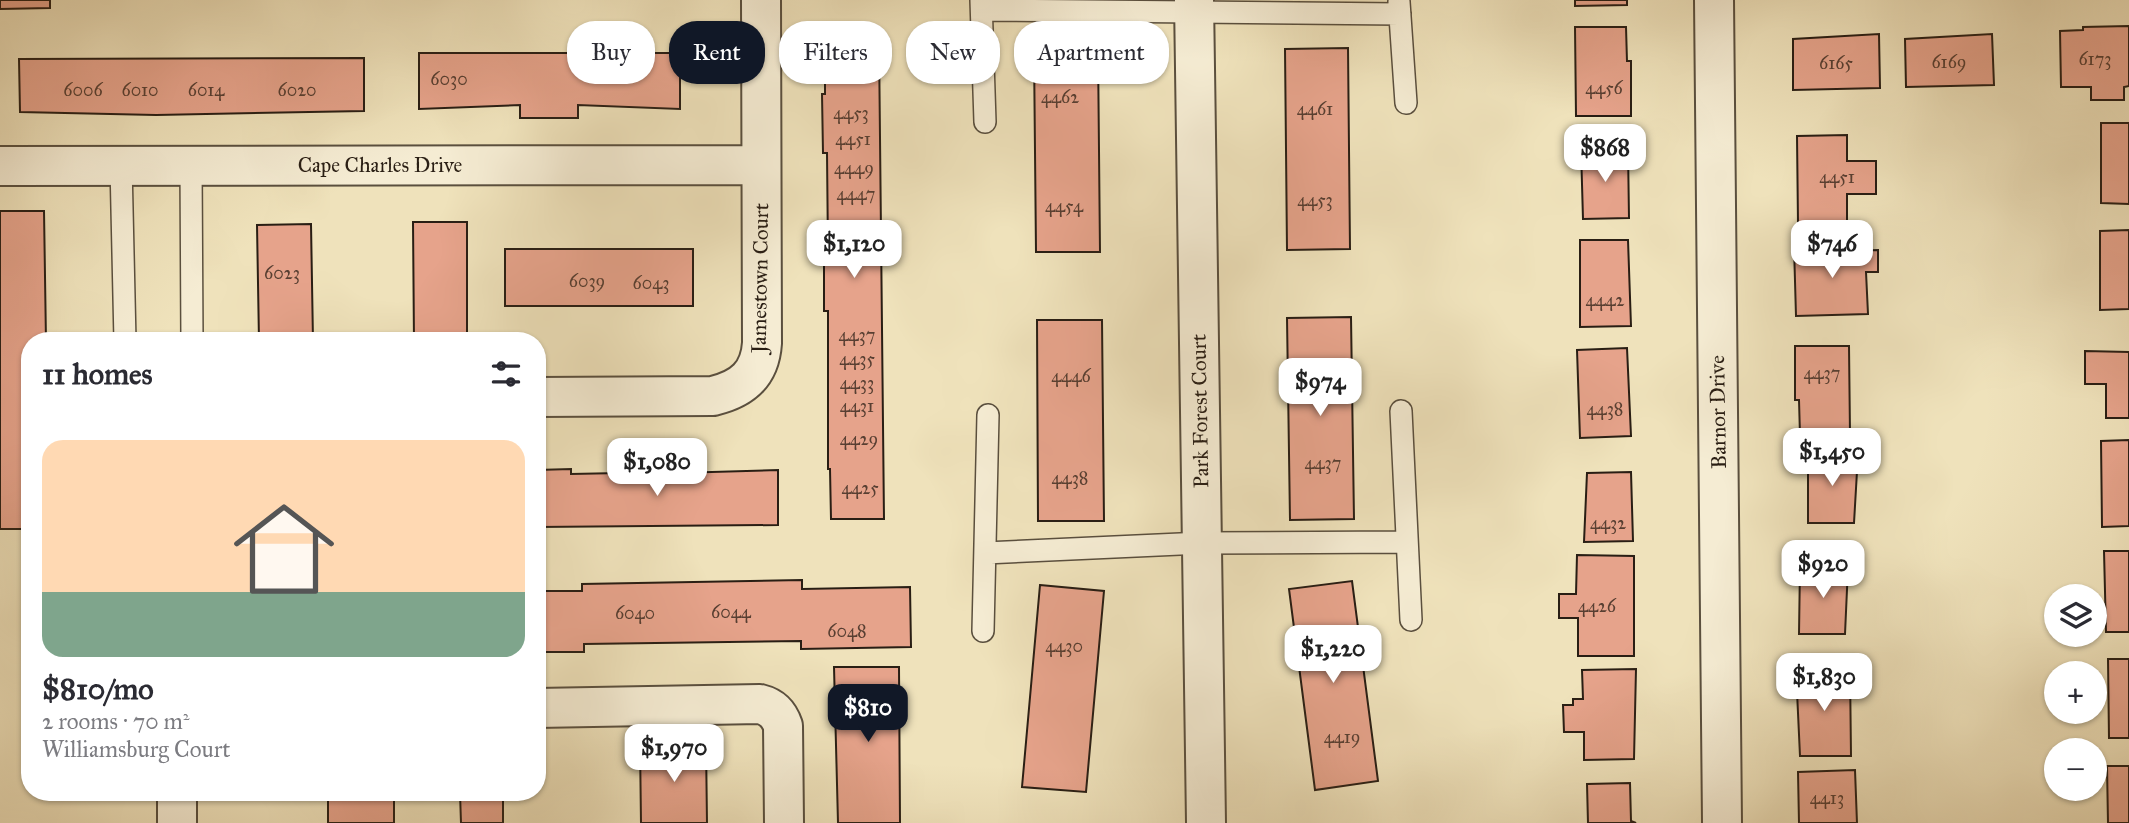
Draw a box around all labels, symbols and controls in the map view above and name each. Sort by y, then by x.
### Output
chip: Buy [567,21,655,84]
chip: Rent [669,21,765,84]
chip: Filters [779,21,892,84]
chip: New [906,21,1000,84]
chip: Apartment [1014,21,1169,84]
house number: 6173 [2078,48,2112,70]
house number: 6169 [1931,51,1967,73]
house number: 6165 [1819,52,1854,74]
house number: 6030 [430,68,468,90]
house number: 4456 [1585,77,1624,99]
house number: 6006 [63,79,103,101]
house number: 6010 [121,79,159,101]
house number: 6014 [188,79,225,101]
house number: 6020 [277,79,317,101]
house number: 4462 [1041,86,1079,108]
house number: 4461 [1297,98,1333,120]
house number: 4453 [833,102,869,124]
pin: $868 [1564,124,1646,184]
house number: 4451 [835,128,871,150]
text: $868 [1580,133,1630,161]
street label: Cape Charles Drive [298,152,463,178]
house number: 4449 [834,157,874,179]
house number: 4451 [1819,166,1855,188]
house number: 4447 [837,183,875,205]
house number: 4453 [1297,189,1333,211]
house number: 4454 [1045,195,1084,217]
street label: Jamestown Court [746,202,774,355]
pin: $1,120 [797,220,911,280]
pin: $746 [1791,220,1873,280]
text: $1,120 [823,229,885,257]
text: $746 [1807,229,1857,257]
house number: 6023 [264,262,300,284]
house number: 6039 [569,270,605,292]
house number: 6043 [633,272,669,294]
house number: 4442 [1586,289,1625,311]
house number: 4437 [839,324,875,346]
street label: Park Forest Court [1186,333,1214,488]
house number: 4435 [839,348,875,370]
icon: filters [487,355,525,393]
street label: Barnor Drive [1704,355,1732,469]
text: 11 homes [42,356,153,392]
pin: $974 [1279,358,1361,418]
house number: 4437 [1804,362,1840,384]
house number: 4446 [1051,365,1091,387]
text: $974 [1295,367,1345,395]
house number: 4433 [840,372,874,394]
house number: 4431 [840,395,874,417]
house number: 4438 [1587,398,1623,420]
house number: 4429 [840,428,878,450]
pin: $1,450 [1775,428,1889,488]
text: $1,450 [1799,437,1865,465]
pin: $1,080 [600,438,714,498]
text: $1,080 [623,447,691,475]
house number: 4437 [1305,452,1341,474]
house number: 4438 [1052,467,1088,489]
house number: 4425 [841,477,879,499]
icon: home [221,486,347,612]
house number: 4432 [1590,512,1626,534]
pin: $920 [1782,540,1864,600]
text: $920 [1798,549,1848,577]
map controls [2044,584,2107,801]
button: layers [2044,584,2107,647]
house number: 4426 [1578,595,1617,617]
house number: 6044 [711,601,752,623]
house number: 6040 [615,602,655,624]
house number: 6048 [827,620,867,642]
pin: $1,220 [1276,626,1390,685]
text: $1,220 [1301,634,1365,662]
house number: 4430 [1045,635,1083,657]
pin: $1,830 [1767,654,1881,713]
button: + [2044,661,2107,724]
text: $1,830 [1792,662,1856,690]
text: $810/mo [42,671,154,707]
pin: $810 [827,684,909,744]
text: $810 [844,693,892,721]
text: 2 rooms · 70 m² [42,707,190,735]
pin: $1,970 [617,724,731,784]
house number: 4419 [1324,726,1360,748]
text: $1,970 [641,733,707,761]
text: Williamsburg Court [42,735,230,763]
button: − [2044,738,2107,801]
house number: 4413 [1810,787,1844,809]

